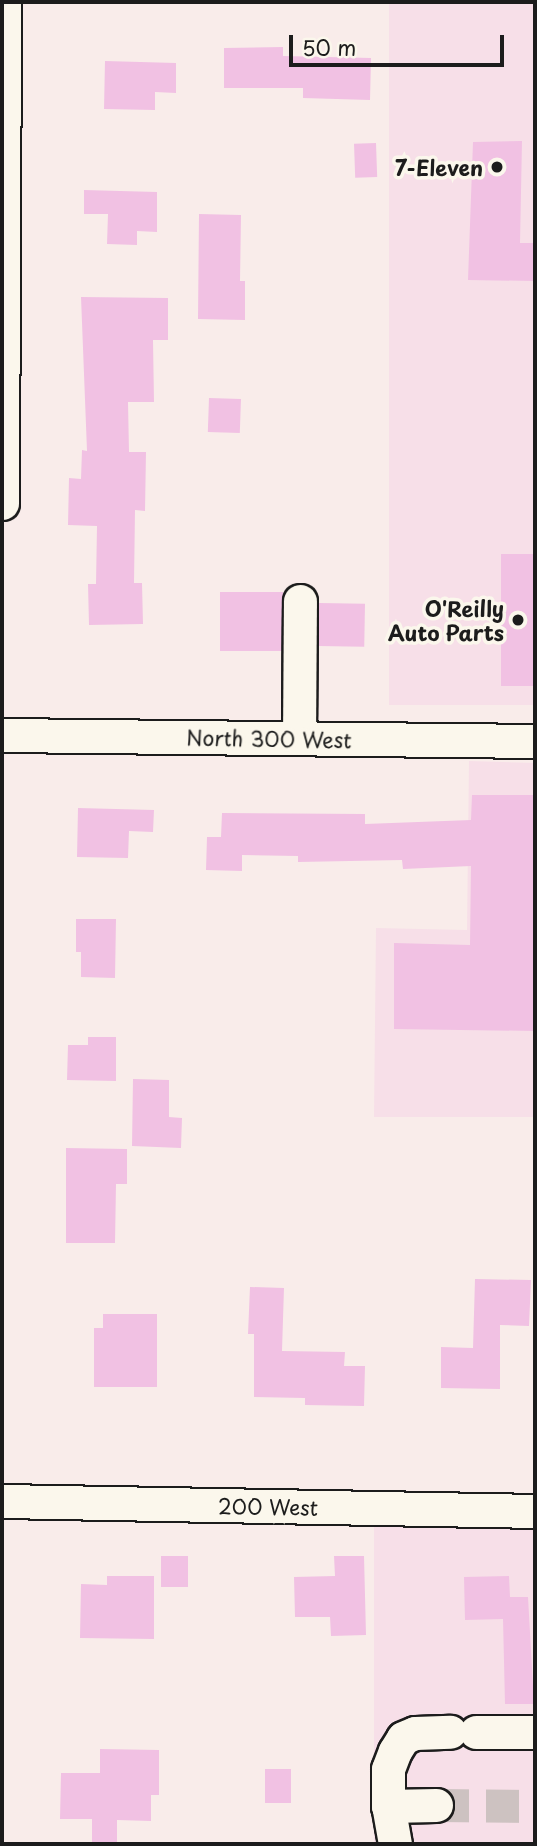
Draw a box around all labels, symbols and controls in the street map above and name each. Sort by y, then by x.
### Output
scale bar [292,21,507,65]
text: 50 m [302,31,356,63]
place label: 7-Eleven [395,154,483,180]
marker: 7-Eleven [489,159,505,175]
place label: O'Reilly Auto Parts [387,595,504,645]
marker: O'Reilly Auto Parts [510,612,526,628]
street label: North 300 West [186,724,352,752]
street label: 200 West [217,1493,319,1519]

